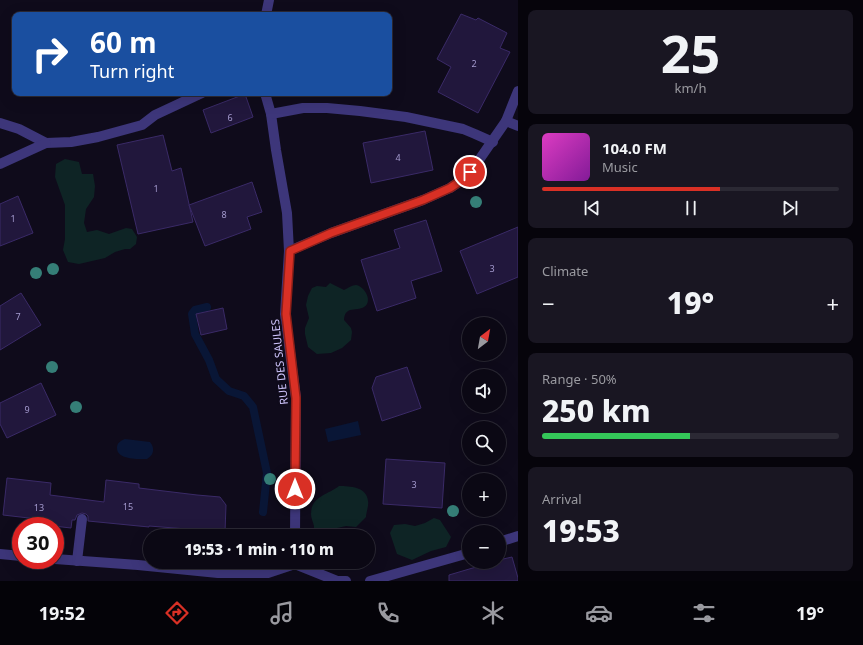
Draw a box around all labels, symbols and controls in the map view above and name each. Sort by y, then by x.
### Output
text: 25 [661,17,720,88]
text: 60 m [90,23,157,61]
icon: right [24,28,76,80]
house number: 2 [471,57,477,70]
text: Turn right [90,59,174,83]
text: km/h [675,79,706,97]
house number: 6 [227,111,233,124]
text: 104.0 FM [602,138,667,158]
house number: 4 [395,151,401,164]
pin [453,155,487,189]
text: Music [602,158,638,176]
icon: arrive [459,161,481,183]
house number: 1 [153,182,159,195]
icon: previous [581,197,603,219]
icon: pause [680,197,702,219]
icon: next [779,197,801,219]
house number: 8 [221,208,227,221]
house number: 1 [10,212,16,225]
house number: 3 [489,262,495,275]
text: Climate [542,262,588,280]
text: 19° [667,282,714,323]
text: − [542,288,555,318]
text: + [826,288,839,318]
house number: 7 [15,310,21,323]
north arrow [462,317,506,361]
map controls [462,317,506,569]
street label: RUE DES SAULES [267,318,291,406]
button: sound [462,369,506,413]
text: Range · 50% [542,370,617,388]
text: 250 km [542,390,651,431]
house number: 9 [24,403,30,416]
button: search [462,421,506,465]
position arrow [274,468,316,510]
button: + [462,473,506,517]
house number: 3 [411,478,417,491]
text: Arrival [542,490,582,508]
house number: 15 [123,500,133,513]
house number: 13 [34,501,44,514]
text: 19:53 [542,510,620,551]
speed limit sign: 30 [12,517,64,569]
button: − [462,525,506,569]
text: 19:53 · 1 min · 110 m [184,539,334,559]
icon: directions [163,599,191,627]
icon: music [268,599,296,627]
icon: phone [374,599,402,627]
icon: climate [479,599,507,627]
icon: car [585,599,613,627]
icon: filters [690,599,718,627]
text: 19:52 [39,601,85,625]
text: 19° [796,601,824,625]

